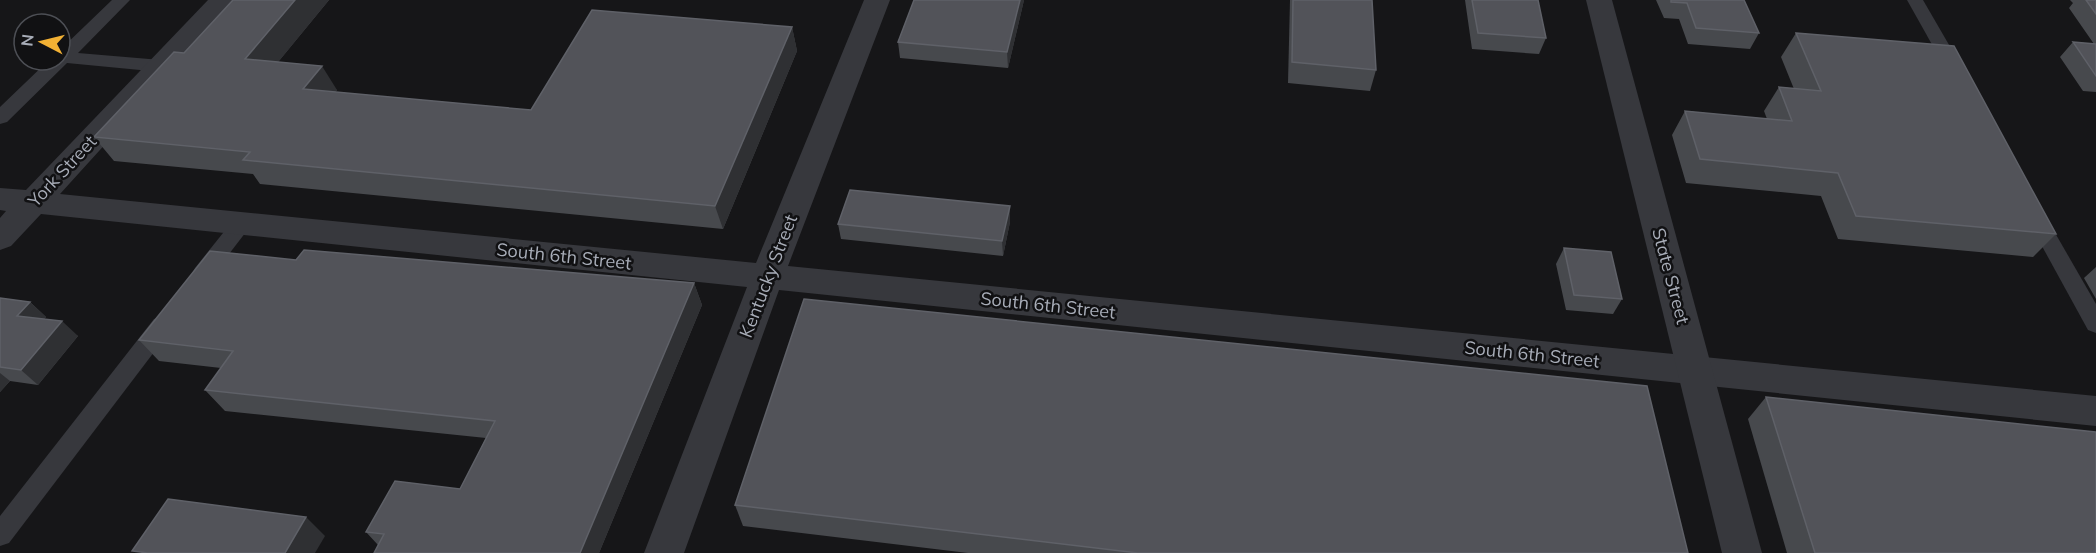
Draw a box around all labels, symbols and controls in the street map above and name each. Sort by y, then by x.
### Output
north arrow [12,12,72,72]
text: N [16,33,38,47]
street label: York Street [22,130,101,213]
street label: Kentucky Street [734,211,802,341]
street label: State Street [1647,225,1695,327]
street label: South 6th Street [495,237,633,275]
street label: South 6th Street [979,286,1117,324]
street label: South 6th Street [1463,335,1601,373]

